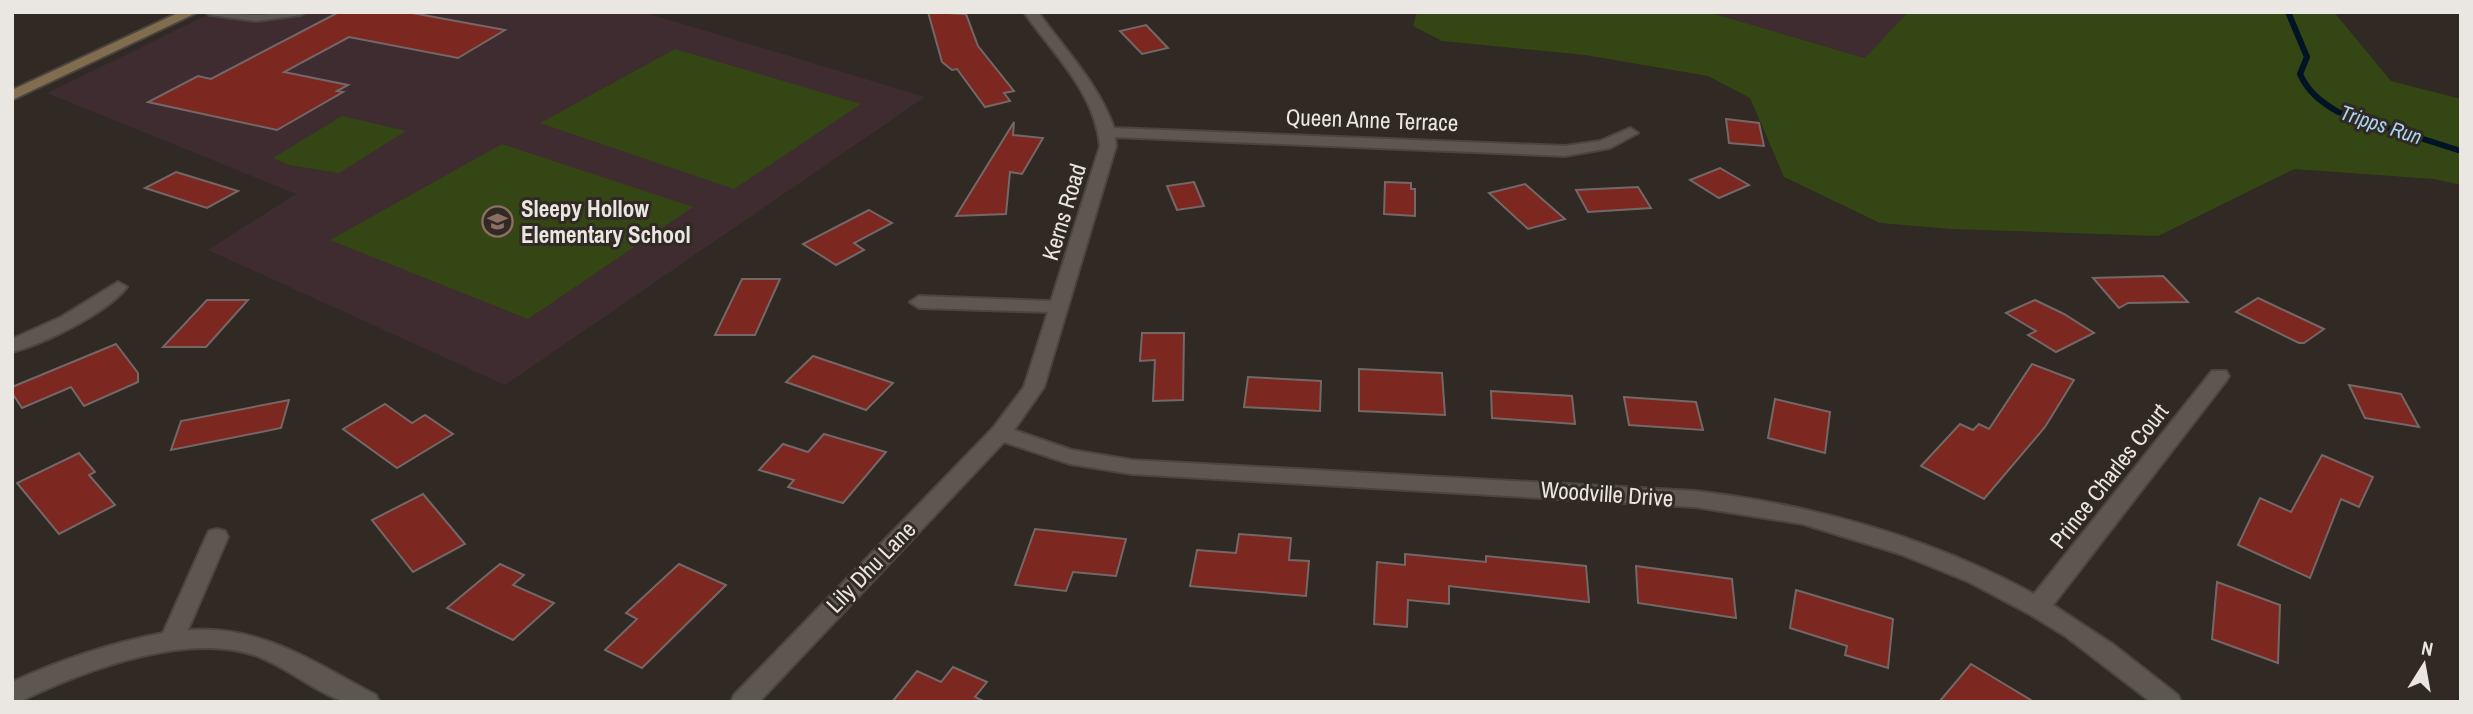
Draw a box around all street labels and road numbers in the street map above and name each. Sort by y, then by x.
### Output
street label: Queen Anne Terrace [1285,101,1459,138]
street label: Kerns Road [1034,160,1093,264]
street label: Prince Charles Court [2042,397,2175,555]
street label: Woodville Drive [1540,473,1674,514]
street label: Lily Dhu Lane [819,514,922,619]

